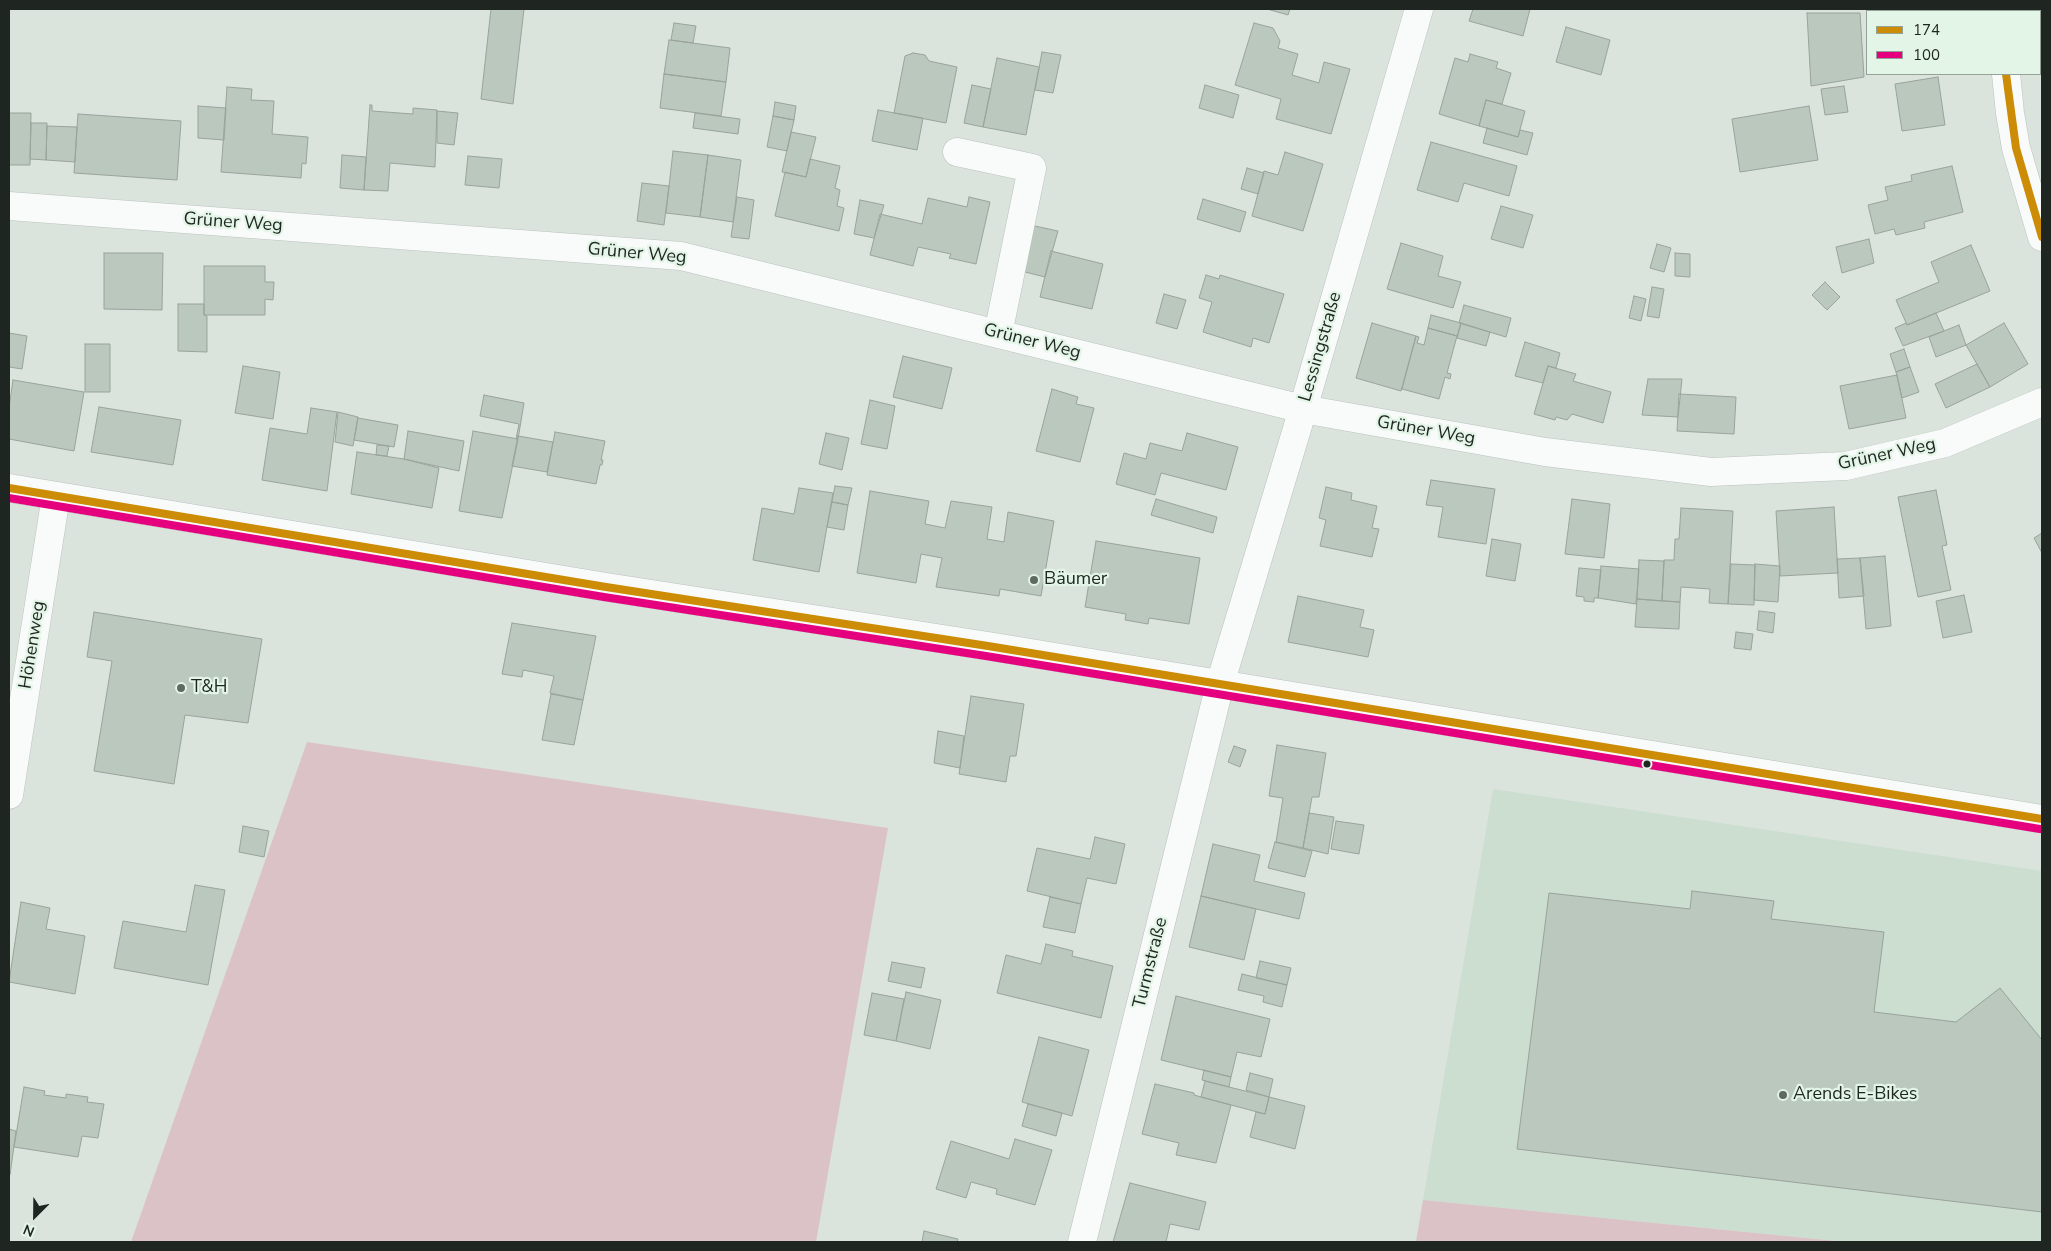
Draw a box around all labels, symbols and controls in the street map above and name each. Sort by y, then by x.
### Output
legend [1866,10,2041,75]
text: 174 [1913,20,1940,40]
text: 100 [1913,45,1940,65]
street label: Grüner Weg [183,209,283,237]
street label: Grüner Weg [587,239,687,269]
street label: Lessingstraße [1295,290,1347,404]
street label: Grüner Weg [981,320,1083,364]
street label: Grüner Weg [1375,412,1477,450]
street label: Grüner Weg [1836,434,1938,476]
place label: Bäumer [1044,569,1107,591]
marker: Bäumer [1028,574,1040,586]
street label: Höhenweg [15,599,51,691]
place label: T&H [191,677,228,699]
marker: T&H [175,682,187,694]
unlabelled marker [1642,759,1652,769]
street label: Turmstraße [1129,915,1173,1011]
place label: Arends E-Bikes [1793,1084,1917,1106]
marker: Arends E-Bikes [1777,1089,1789,1101]
north arrow [10,1191,60,1241]
text: N [20,1219,37,1241]

